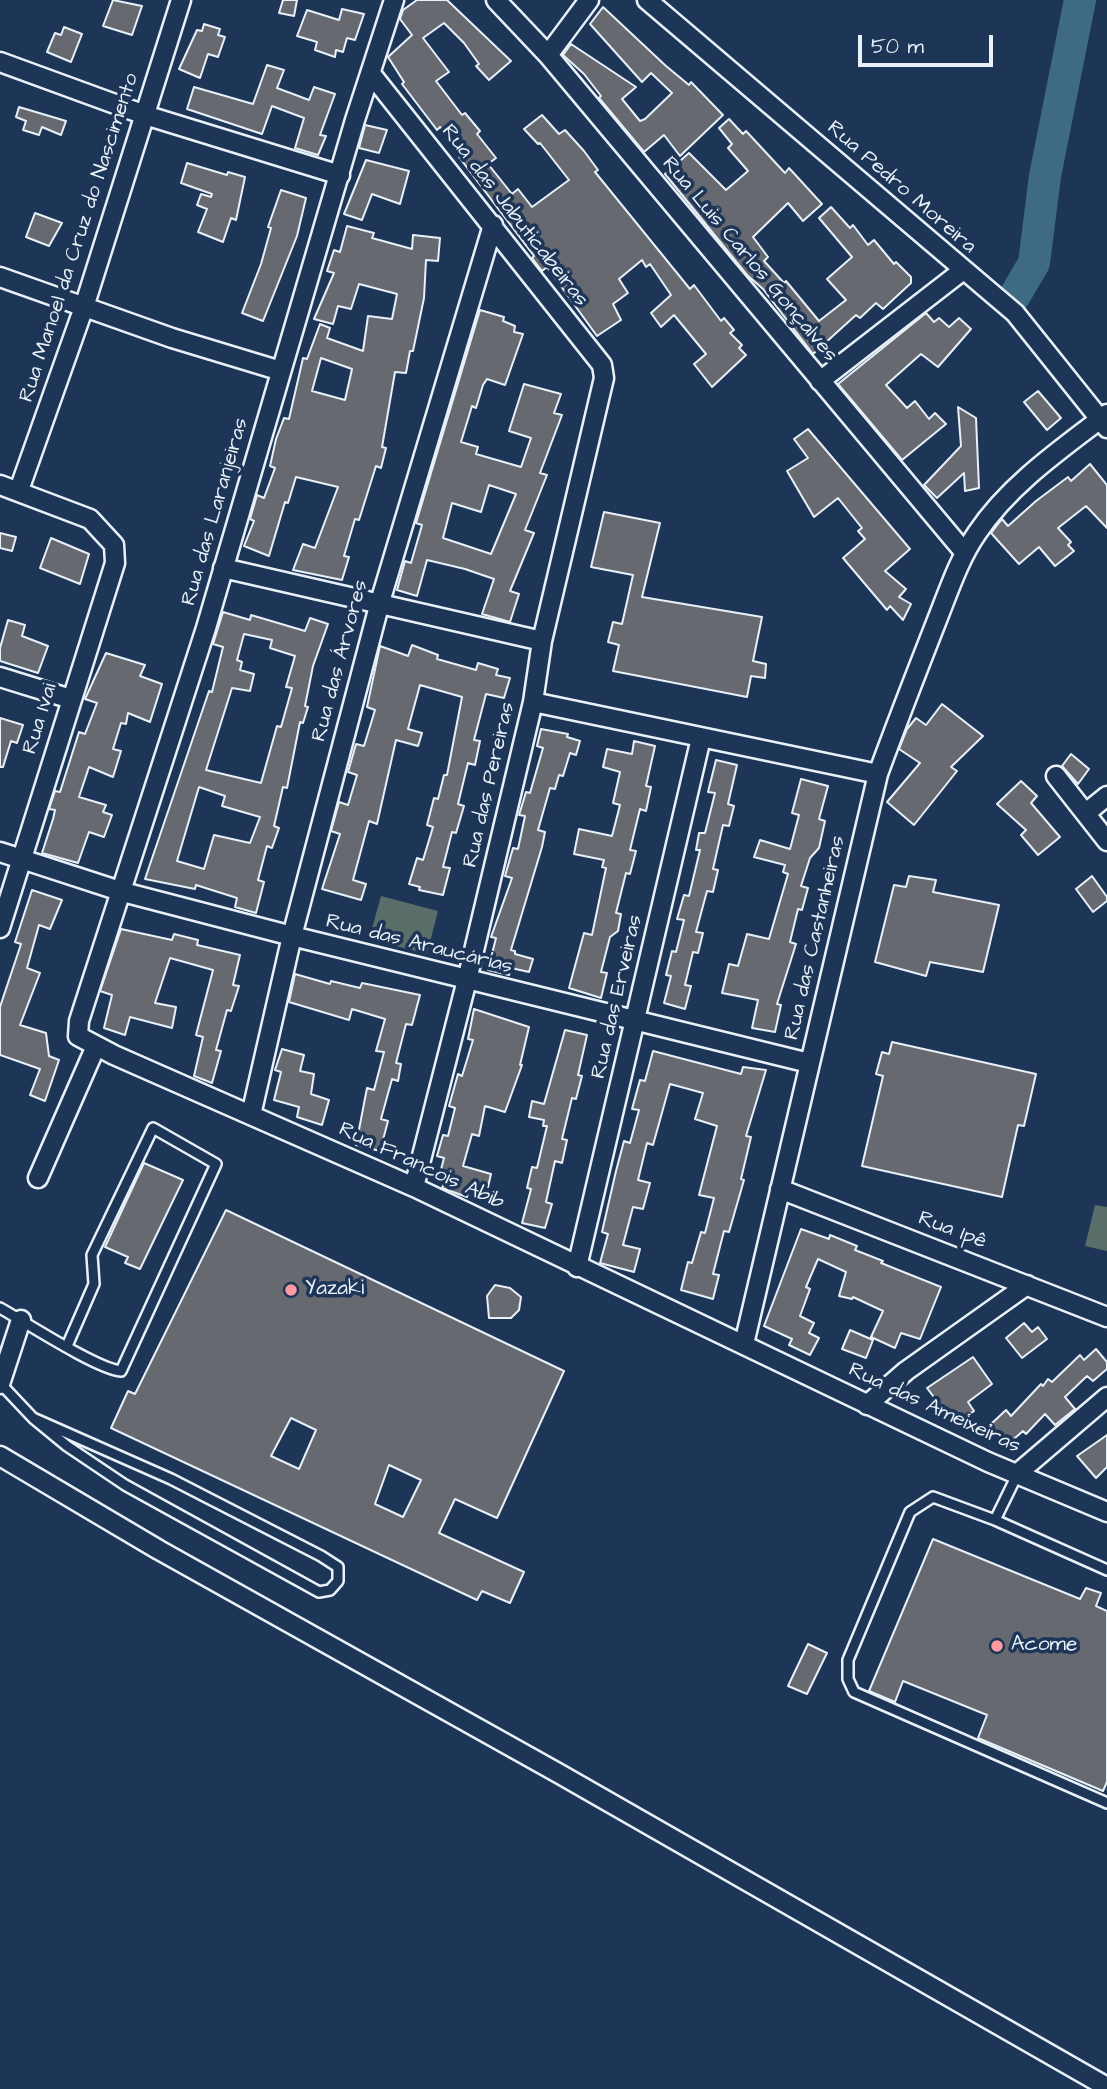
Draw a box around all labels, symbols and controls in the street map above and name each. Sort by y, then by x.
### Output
scale bar [862,21,997,65]
text: 50 m [871,32,924,61]
street label: Rua Manoel da Cruz do Nascimento [15,70,145,406]
street label: Rua Pedro Moreira [821,116,981,260]
street label: Rua das Jabuticabeiras [435,120,593,312]
street label: Rua Luis Carlos Gonçalves [656,152,842,368]
street label: Rua das Laranjeiras [177,415,255,609]
street label: Rua das Árvores [307,577,375,745]
street label: Rua Ivai [18,681,64,757]
street label: Rua das Pereiras [459,700,521,870]
street label: Rua das Castanheiras [780,834,852,1042]
street label: Rua das Araucárias [323,910,515,980]
street label: Rua das Erveiras [587,913,649,1081]
street label: Rua Francois Abib [334,1118,508,1216]
street label: Rua Ipê [914,1207,990,1255]
place label: Yazaki [305,1277,364,1303]
marker: Yazaki [283,1282,299,1298]
street label: Rua das Ameixeiras [844,1358,1024,1460]
place label: Acome [1011,1633,1077,1659]
marker: Acome [989,1638,1005,1654]

